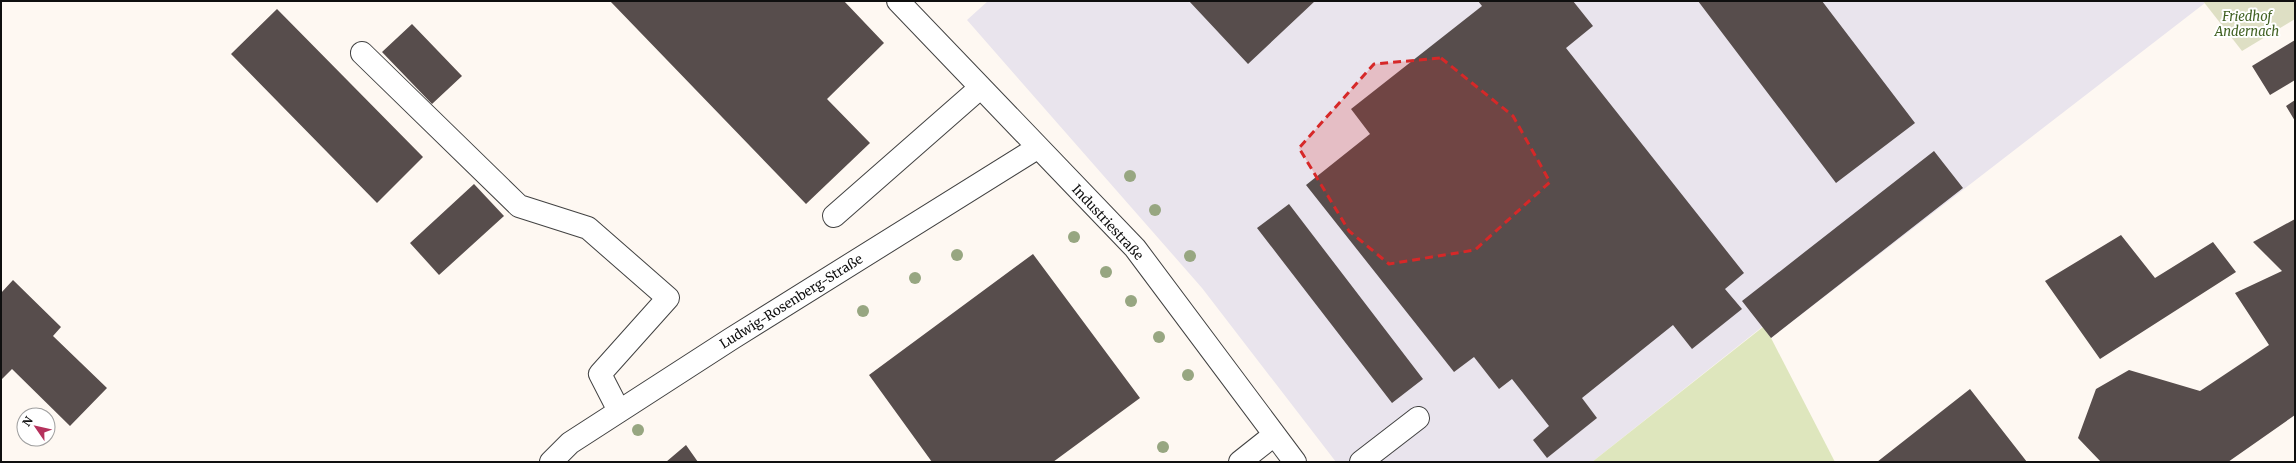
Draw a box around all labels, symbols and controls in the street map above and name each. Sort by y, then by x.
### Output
park label: Friedhof Andernach [2214,8,2279,40]
street label: Industriestraße [1068,181,1147,264]
street label: Ludwig-Rosenberg-Straße [717,250,866,352]
north arrow [16,407,56,447]
text: N [19,414,36,429]

